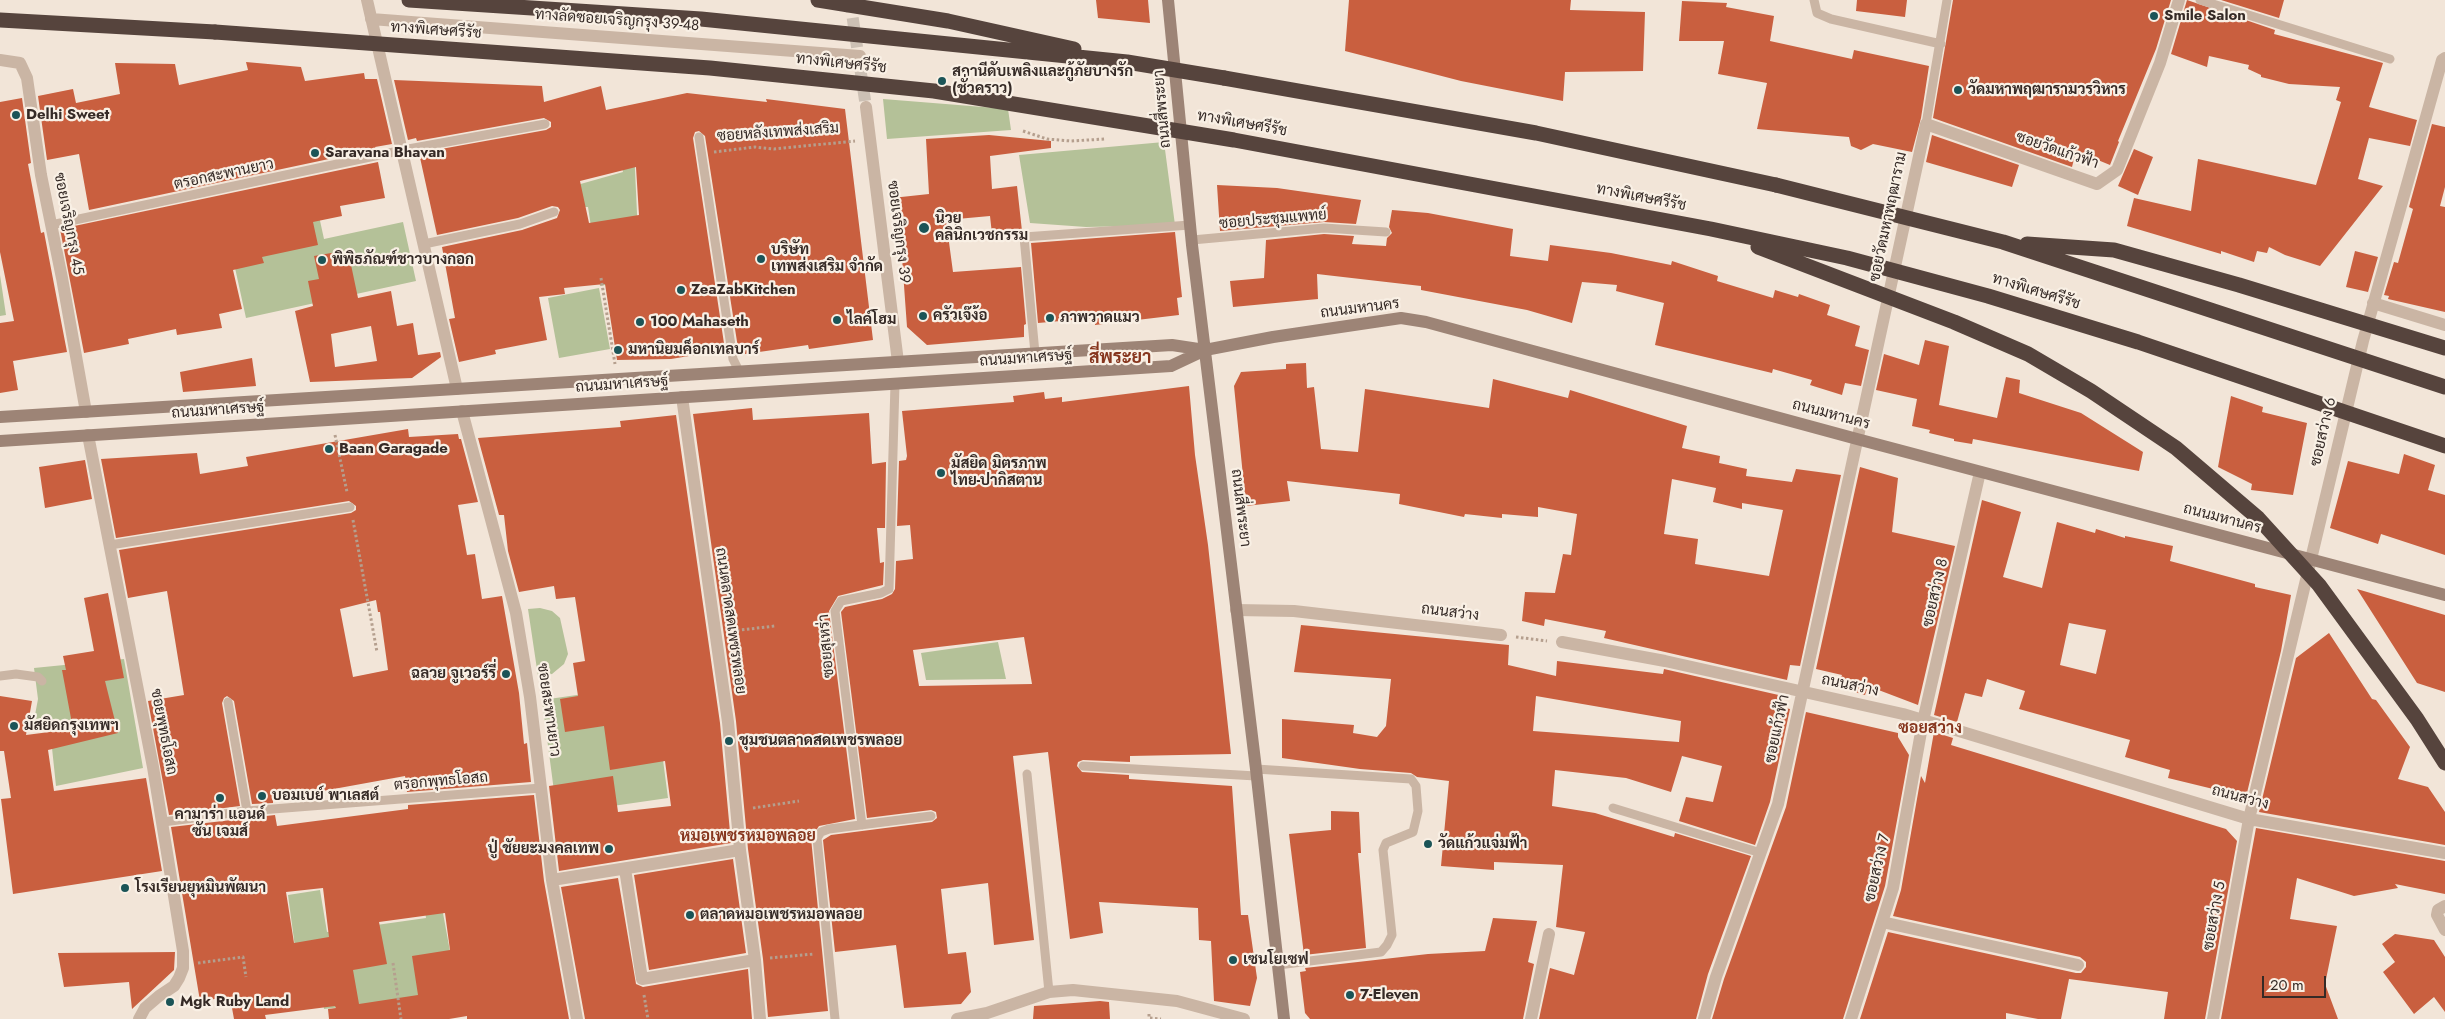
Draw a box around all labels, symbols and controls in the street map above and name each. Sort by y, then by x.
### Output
street label: ทางลัดซอยเจริญกรุง 39-48 [534,6,700,36]
place label: Smile Salon [2164,7,2246,25]
marker: Smile Salon [2148,10,2160,22]
street label: ทางพิเศษศรีรัช [390,19,482,43]
street label: ทางพิเศษศรีรัช [795,50,887,78]
place label: สถานีดับเพลิงและกู้ภัยบางรัก (ชั่วคราว) [952,63,1133,98]
street label: ถนนสี่พระยา [1151,69,1175,149]
marker: สถานีดับเพลิงและกู้ภัยบางรัก (ชั่วคราว) [936,75,948,87]
place label: วัดมหาพฤฒารามวรวิหาร [1968,81,2126,99]
marker: วัดมหาพฤฒารามวรวิหาร [1952,84,1964,96]
place label: Delhi Sweet [26,106,109,124]
street label: ทางพิเศษศรีรัช [1196,107,1288,141]
marker: Delhi Sweet [10,109,22,121]
street label: ซอยหลังเทพส่งเสริม [716,120,840,146]
street label: ซอยวัดแก้วฟ้า [2013,128,2101,174]
place label: Saravana Bhavan [325,144,445,162]
marker: Saravana Bhavan [309,147,321,159]
street label: ซอยวัดมหาพฤฒาราม [1866,150,1912,284]
street label: ตรอกสะพานยาว [172,156,276,194]
street label: ซอยเจริญกรุง 45 [49,171,87,277]
street label: ซอยเจริญกรุง 39 [883,180,913,284]
street label: ทางพิเศษศรีรัช [1595,180,1687,216]
street label: ซอยประชุมแพทย์ [1218,206,1328,234]
place label: นิวยู คลินิกเวชกรรม [935,210,1028,245]
marker: นิวยู คลินิกเวชกรรม [917,221,931,235]
place label: บริษัท เทพส่งเสริม จำกัด [771,241,883,276]
place label: พิพิธภัณฑ์ชาวบางกอก [332,251,474,269]
marker: บริษัท เทพส่งเสริม จำกัด [755,253,767,265]
marker: พิพิธภัณฑ์ชาวบางกอก [316,254,328,266]
street label: ทางพิเศษศรีรัช [1990,270,2082,314]
place label: ZeaZabKitchen [691,281,796,299]
marker: ZeaZabKitchen [675,284,687,296]
street label: ถนนมหานคร [1319,295,1401,323]
place label: ครัวเจ๊ง้อ [933,307,988,325]
place label: ภาพวาดแมว [1060,309,1140,327]
marker: ครัวเจ๊ง้อ [917,310,929,322]
place label: ไลค์โฮม [847,311,896,329]
marker: ภาพวาดแมว [1044,312,1056,324]
place label: 100 Mahaseth [650,313,749,331]
marker: ไลค์โฮม [831,314,843,326]
marker: 100 Mahaseth [634,316,646,328]
place label: มหานิยมค็อกเทลบาร์ [628,341,759,359]
marker: มหานิยมค็อกเทลบาร์ [612,344,624,356]
street label: ถนนมหาเศรษฐ์ [979,347,1073,371]
district label: สี่พระยา [1089,348,1151,370]
street label: ถนนมหาเศรษฐ์ [575,373,669,397]
street label: ถนนมหานคร [1790,396,1872,434]
street label: ซอยสว่าง 6 [2307,396,2341,468]
street label: ถนนมหาเศรษฐ์ [171,399,265,423]
place label: Baan Garagade [339,440,448,458]
marker: Baan Garagade [323,443,335,455]
place label: มัสยิด มิตรภาพ ไทย-ปากิสตาน [951,455,1046,490]
marker: มัสยิด มิตรภาพ ไทย-ปากิสตาน [935,467,947,479]
street label: ถนนสี่พระยา [1226,468,1254,548]
street label: ถนนมหานคร [2181,500,2263,538]
street label: ถนนตลาดสดเพชรพลอย [711,546,749,696]
street label: ซอยสว่าง 8 [1919,557,1953,629]
street label: ถนนสว่าง [1420,601,1480,625]
street label: ซอยสุเหร่า [815,613,839,679]
street label: ซอยสะพานยาว [533,662,563,758]
place label: ฉลวย จูเวอร์รี่ [411,665,496,683]
marker: ฉลวย จูเวอร์รี่ [500,668,512,680]
street label: ถนนสว่าง [1820,671,1880,701]
street label: ซอยพุทธโอสถ [146,687,180,777]
street label: ซอยแก้วฟ้า [1762,693,1794,765]
place label: มัสยิดกรุงเทพฯ [24,717,119,735]
district label: ซอยสว่าง [1898,719,1962,739]
marker: มัสยิดกรุงเทพฯ [8,720,20,732]
place label: ชุมชนตลาดสดเพชรพลอย [739,732,902,750]
marker: ชุมชนตลาดสดเพชรพลอย [723,735,735,747]
street label: ตรอกพุทธโอสถ [393,769,489,795]
street label: ถนนสว่าง [2210,782,2270,814]
place label: บอมเบย์ พาเลสต์ [272,787,379,805]
marker: บอมเบย์ พาเลสต์ [256,790,268,802]
marker: คามาร่า แอนด์ ซัน เจมส์ [214,792,226,804]
place label: คามาร่า แอนด์ ซัน เจมส์ [175,806,265,841]
district label: หมอเพชรหมอพลอย [680,827,816,847]
street label: ซอยสว่าง 7 [1861,832,1895,904]
place label: วัดแก้วแจ่มฟ้า [1438,835,1527,853]
marker: วัดแก้วแจ่มฟ้า [1422,838,1434,850]
place label: ปู่ ชัยยะมงคลเทพ [488,840,599,858]
marker: ปู่ ชัยยะมงคลเทพ [603,843,615,855]
place label: โรงเรียนยุหมินพัฒนา [135,879,266,897]
street label: ซอยสว่าง 5 [2200,880,2230,952]
marker: โรงเรียนยุหมินพัฒนา [119,882,131,894]
place label: ตลาดหมอเพชรหมอพลอย [700,906,863,924]
marker: ตลาดหมอเพชรหมอพลอย [684,909,696,921]
place label: เซนโยเซฟ [1243,951,1309,969]
marker: เซนโยเซฟ [1227,954,1239,966]
scale bar [2265,966,2329,998]
text: 20 m [2270,974,2304,996]
place label: 7-Eleven [1360,986,1419,1004]
marker: 7-Eleven [1344,989,1356,1001]
place label: Mgk Ruby Land [180,993,289,1011]
marker: Mgk Ruby Land [164,996,176,1008]

